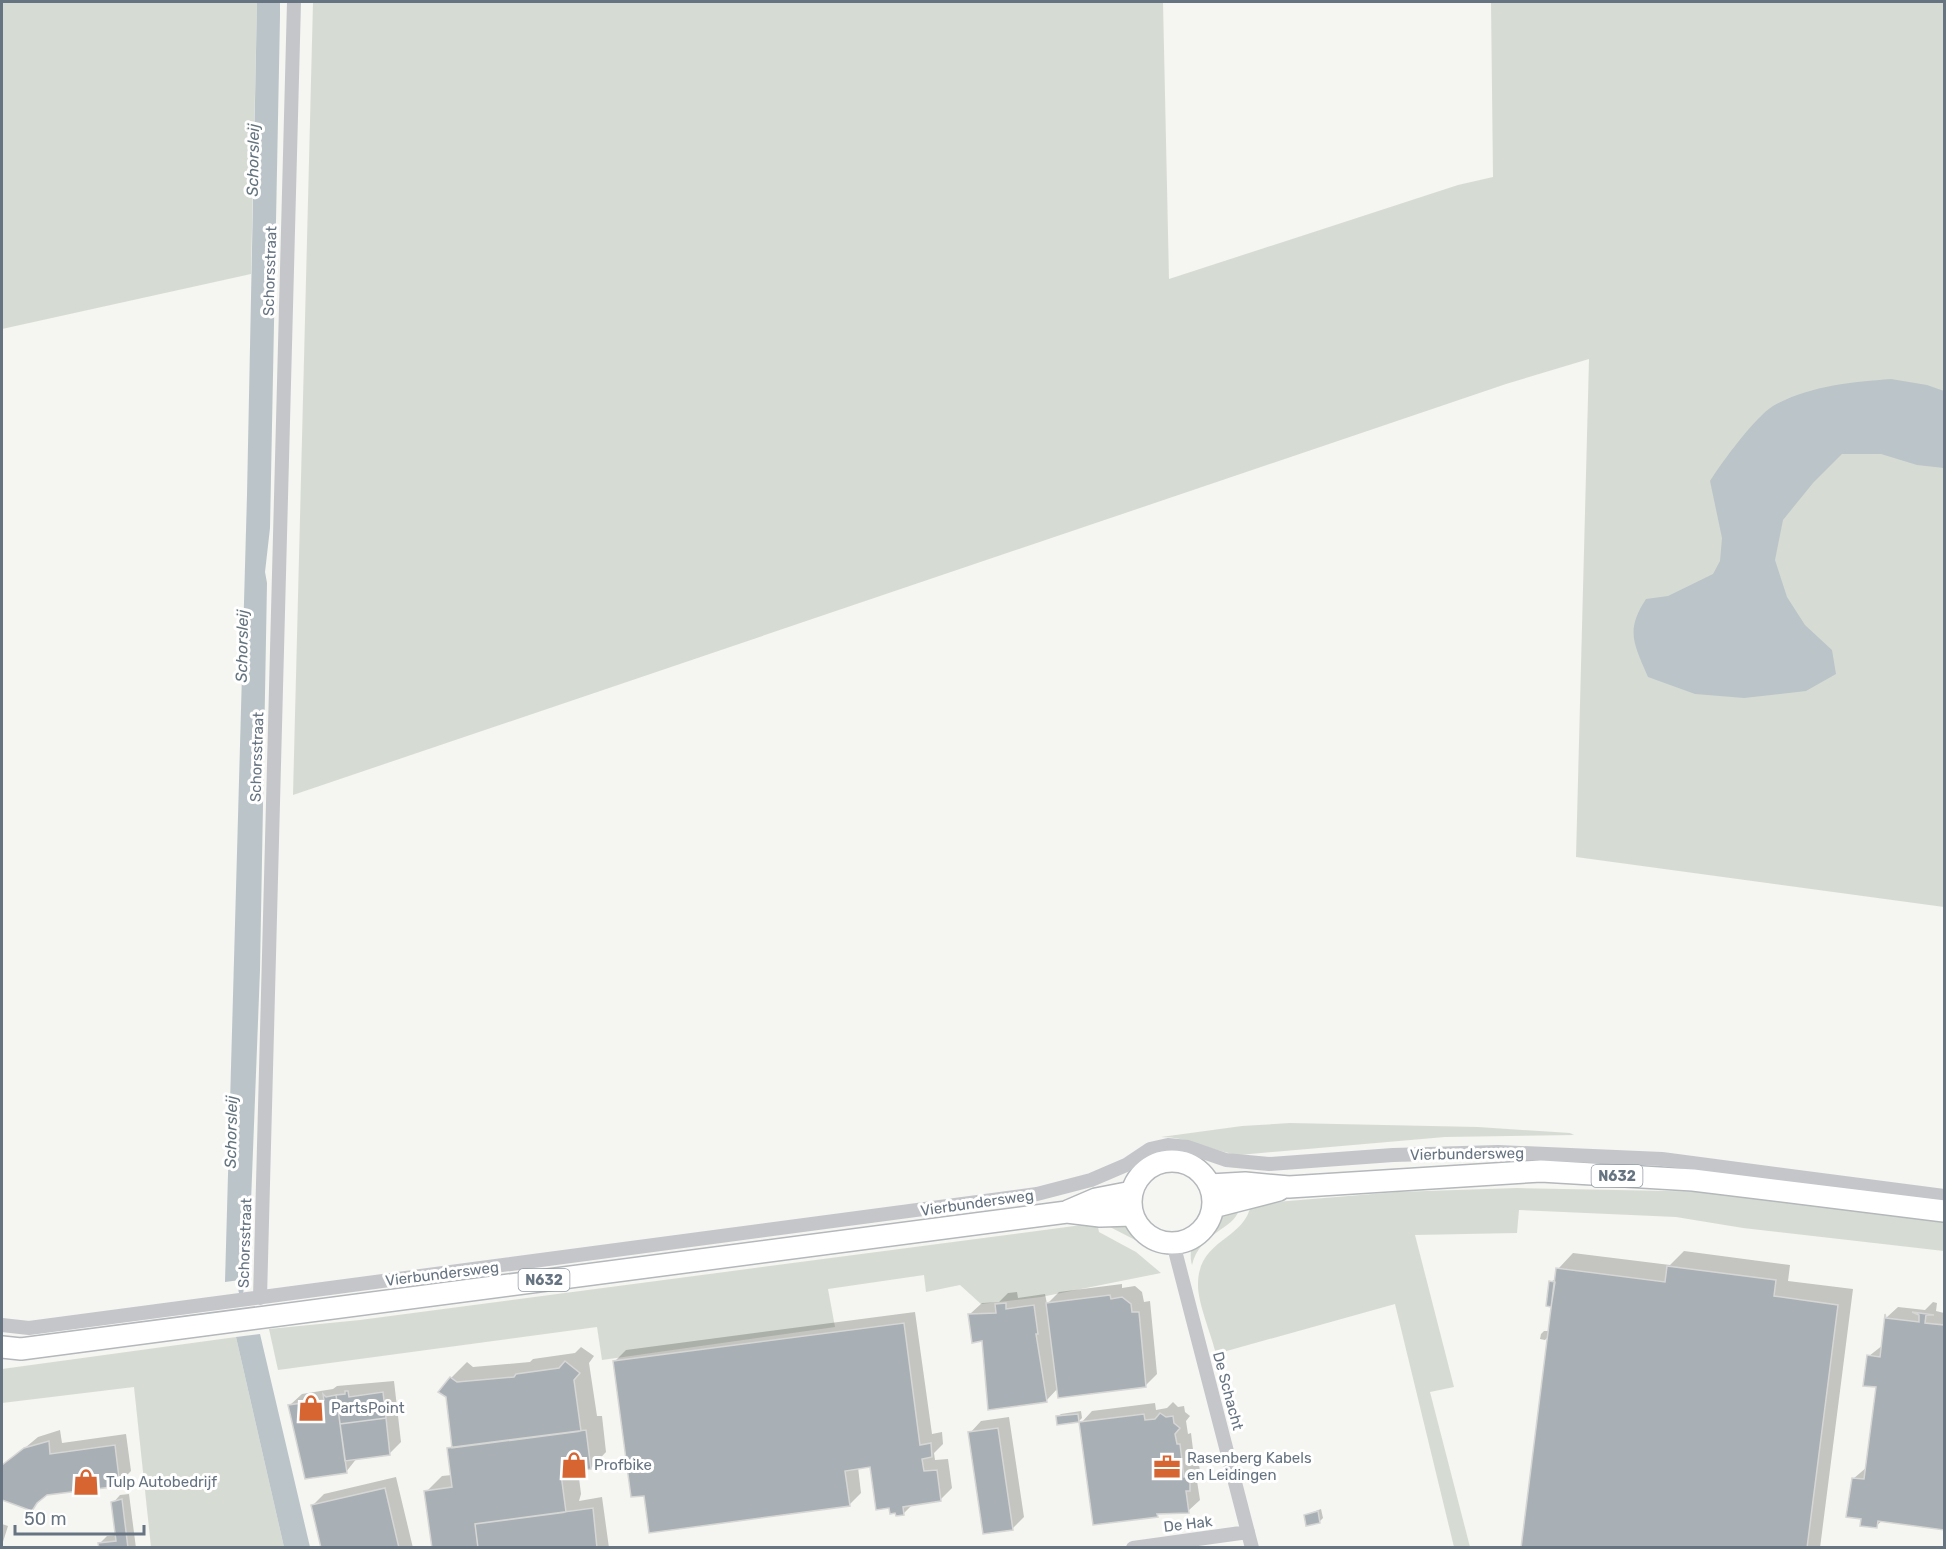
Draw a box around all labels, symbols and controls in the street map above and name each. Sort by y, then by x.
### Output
water label: Schorsleij [243,123,263,197]
street label: Schorsstraat [259,226,281,316]
water label: Schorsleij [232,609,252,683]
street label: Schorsstraat [246,712,268,802]
water label: Schorsleij [221,1095,241,1169]
street label: Vierbundersweg [1410,1144,1524,1164]
road number: N632 [1592,1165,1642,1187]
street label: Vierbundersweg [919,1186,1035,1220]
street label: Schorsstraat [234,1198,256,1288]
street label: Vierbundersweg [384,1258,500,1290]
road number: N632 [518,1269,570,1291]
street label: De Schacht [1209,1350,1247,1432]
shop icon: PartsPoint [296,1393,326,1423]
place label: PartsPoint [331,1399,405,1417]
place label: Rasenberg Kabels en Leidingen [1187,1449,1312,1484]
shop icon: Profbike [559,1450,589,1480]
office icon: Rasenberg Kabels en Leidingen [1152,1452,1182,1482]
place label: Profbike [594,1456,652,1474]
shop icon: Tulp Autobedrijf [71,1467,101,1497]
place label: Tulp Autobedrijf [106,1473,217,1491]
scale bar [15,1498,144,1536]
text: 50 m [24,1508,67,1530]
street label: De Hak [1163,1512,1214,1536]

